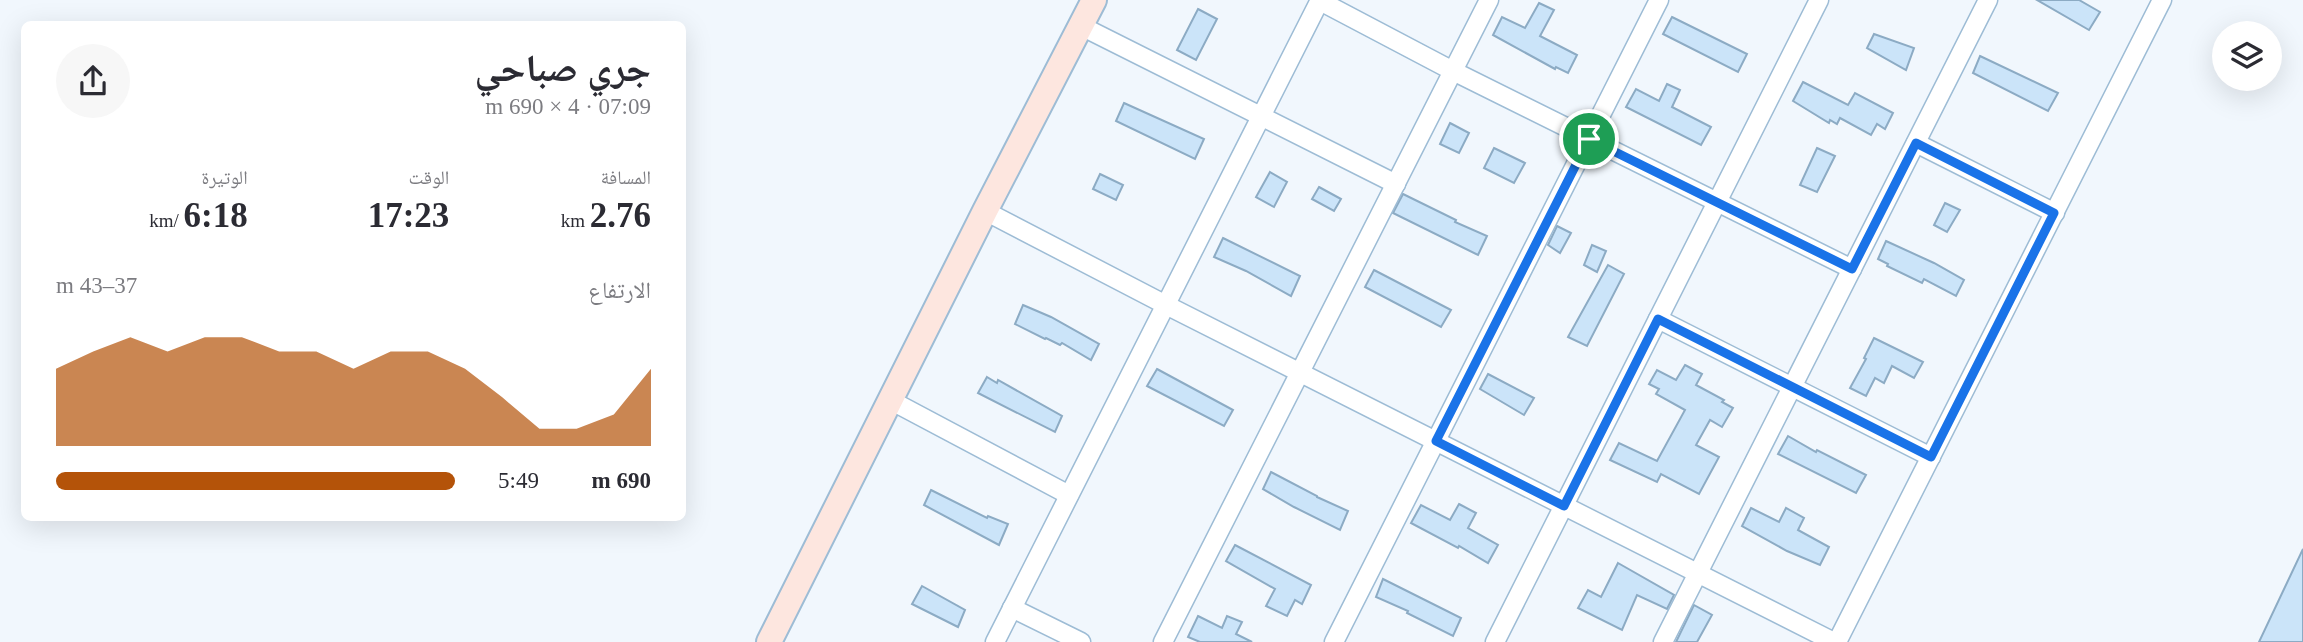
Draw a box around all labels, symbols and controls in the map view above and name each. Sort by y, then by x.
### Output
map controls [2212,21,2282,91]
button: layers [2212,21,2282,91]
button: share [56,44,130,118]
text: جري صباحي [475,47,651,89]
text: 07:09 · 4 × 690 m [485,94,651,119]
pin [1559,109,1619,169]
icon: arrive [1570,120,1608,158]
text: الوتيرة [201,167,248,188]
text: الوقت [408,167,449,188]
text: المسافة [601,167,651,188]
text: 6:18 [184,196,248,235]
text: 17:23 [368,196,449,235]
text: 2.76 [590,196,651,235]
text: /km [149,210,184,231]
text: km [561,210,590,231]
text: 37–43 m [56,273,137,298]
text: الارتفاع [588,278,651,303]
text: 5:49 [498,468,539,493]
text: 690 m [592,468,651,493]

